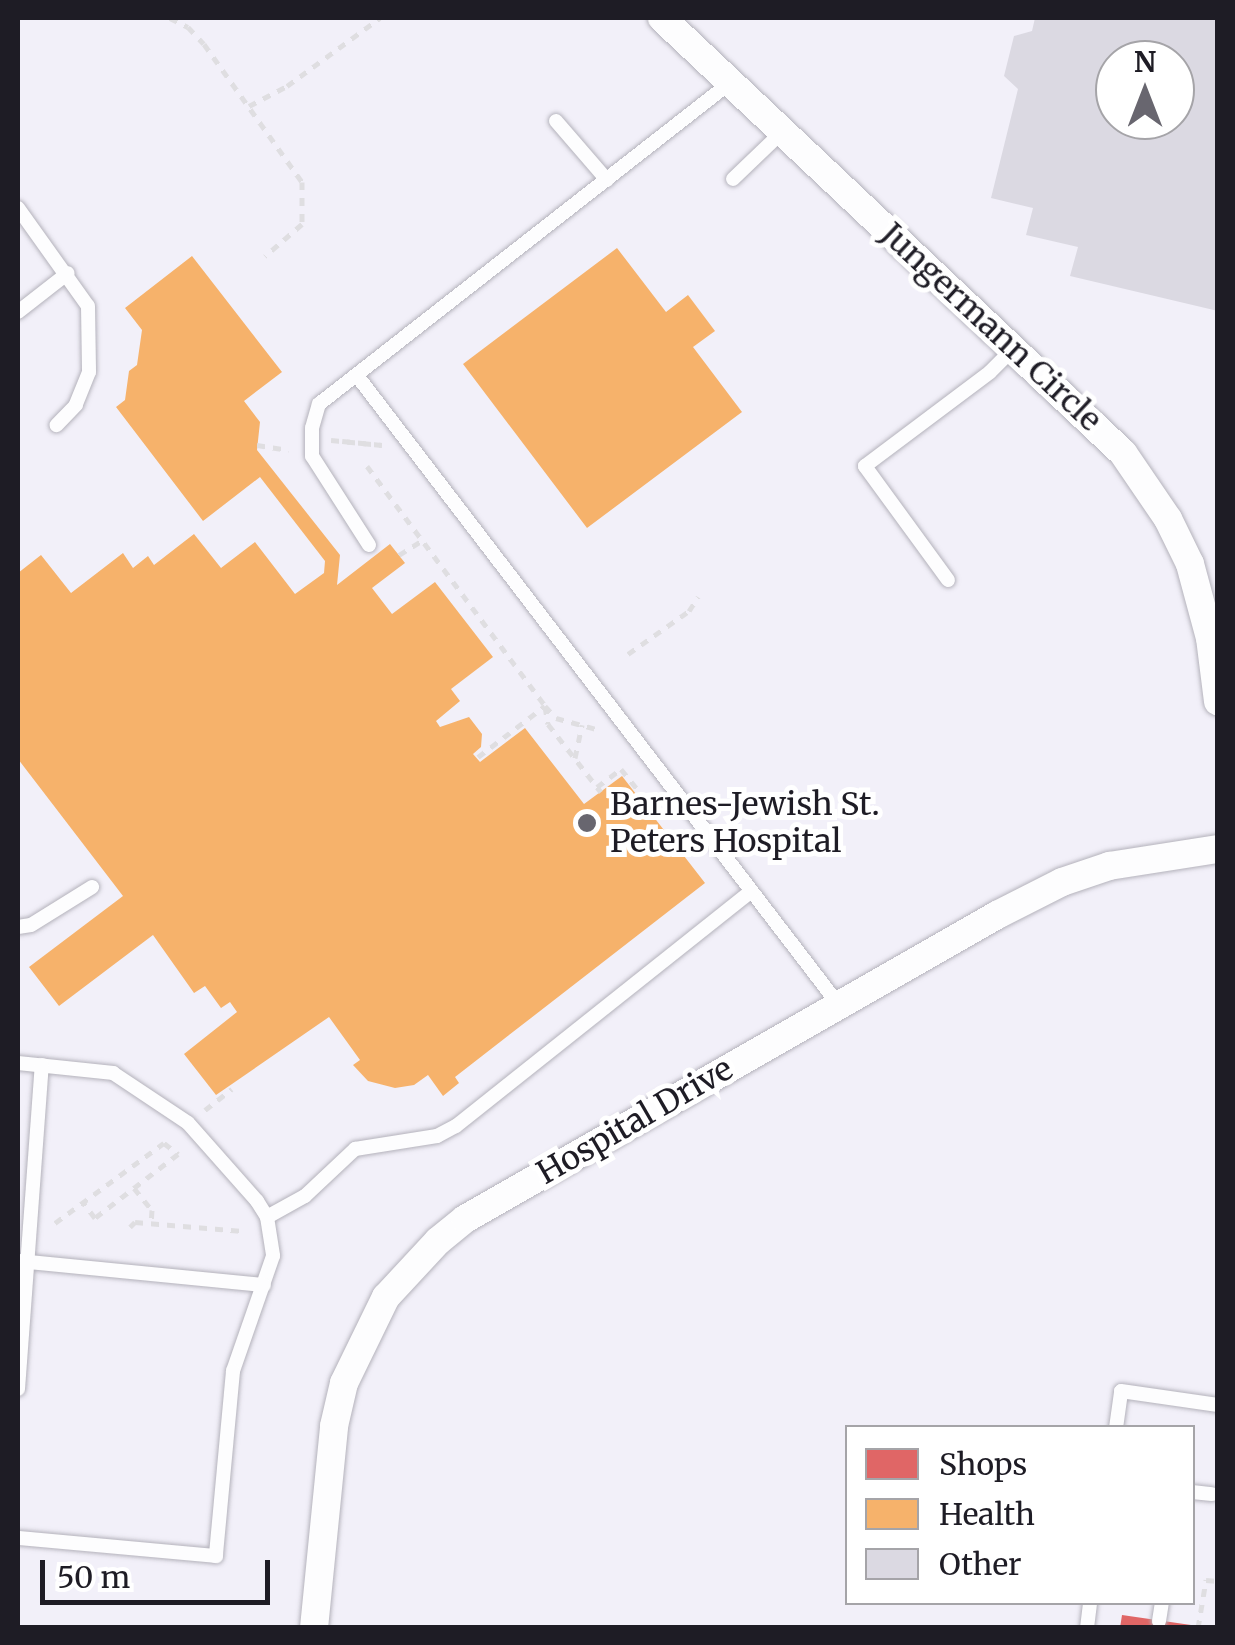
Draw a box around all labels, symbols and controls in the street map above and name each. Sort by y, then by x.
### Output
north arrow [1095,40,1195,140]
text: N [1134,44,1156,80]
street label: Jungermann Circle [873,215,1109,439]
place label: Barnes-Jewish St. Peters Hospital [610,786,880,861]
marker: Barnes-Jewish St. Peters Hospital [574,810,600,836]
street label: Hospital Drive [530,1050,740,1192]
legend [845,1425,1195,1605]
text: Shops [939,1445,1027,1483]
text: Health [939,1495,1035,1533]
scale bar [45,1540,275,1602]
text: Other [939,1545,1022,1583]
text: 50 m [57,1558,130,1596]

